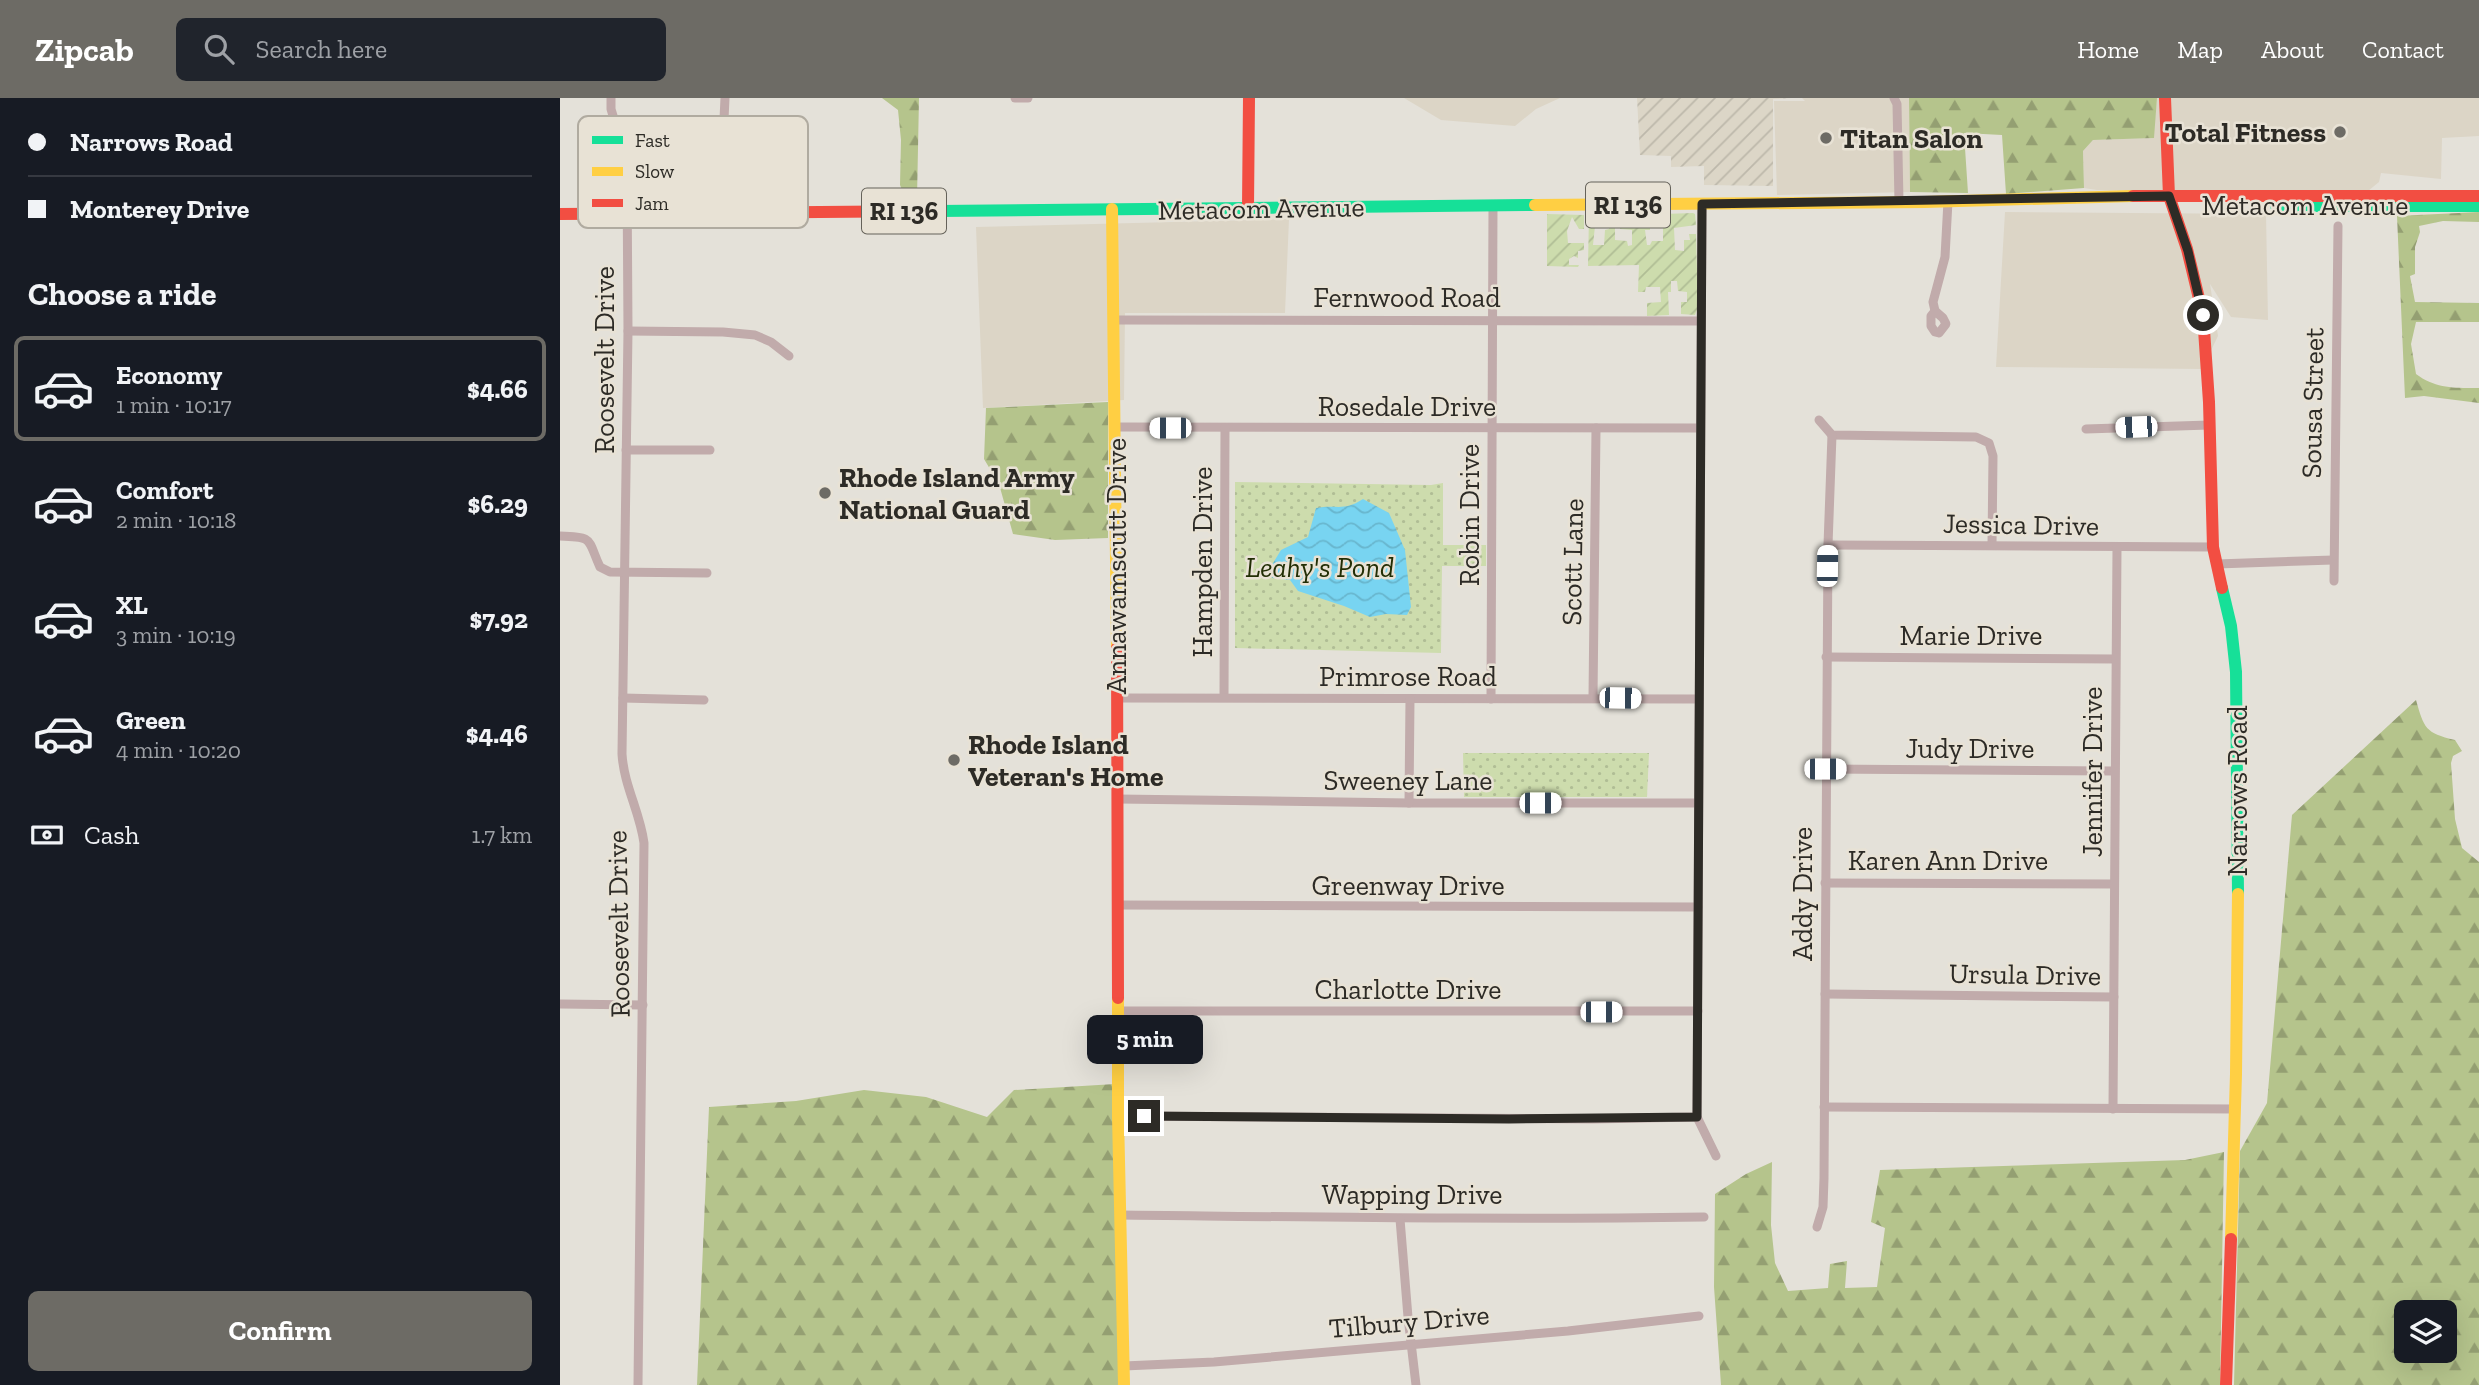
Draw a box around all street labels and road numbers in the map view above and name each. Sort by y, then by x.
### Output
road number: RI 136 [1586,183,1670,228]
road number: RI 136 [862,188,946,234]
street label: Metacom Avenue [2202,189,2408,222]
street label: Metacom Avenue [1157,190,1365,227]
street label: Roosevelt Drive [588,266,621,454]
street label: Fernwood Road [1313,281,1501,314]
street label: Sousa Street [2295,327,2330,479]
street label: Rosedale Drive [1318,390,1496,423]
street label: Annawamscutt Drive [1100,438,1133,694]
street label: Robin Drive [1453,444,1486,586]
street label: Hampden Drive [1186,467,1219,657]
street label: Scott Lane [1555,498,1590,626]
street label: Jessica Drive [1943,507,2099,542]
street label: Marie Drive [1900,619,2042,652]
street label: Primrose Road [1319,660,1497,693]
street label: Jennifer Drive [2076,687,2109,857]
street label: Narrows Road [2221,705,2254,877]
street label: Judy Drive [1906,732,2034,765]
street label: Sweeney Lane [1324,764,1492,797]
street label: Addy Drive [1786,827,1819,961]
street label: Roosevelt Drive [600,830,637,1018]
street label: Karen Ann Drive [1848,844,2048,877]
street label: Greenway Drive [1311,869,1505,902]
street label: Ursula Drive [1949,957,2101,992]
street label: Charlotte Drive [1315,973,1501,1006]
street label: Wapping Drive [1322,1178,1502,1211]
street label: Tilbury Drive [1327,1298,1491,1345]

